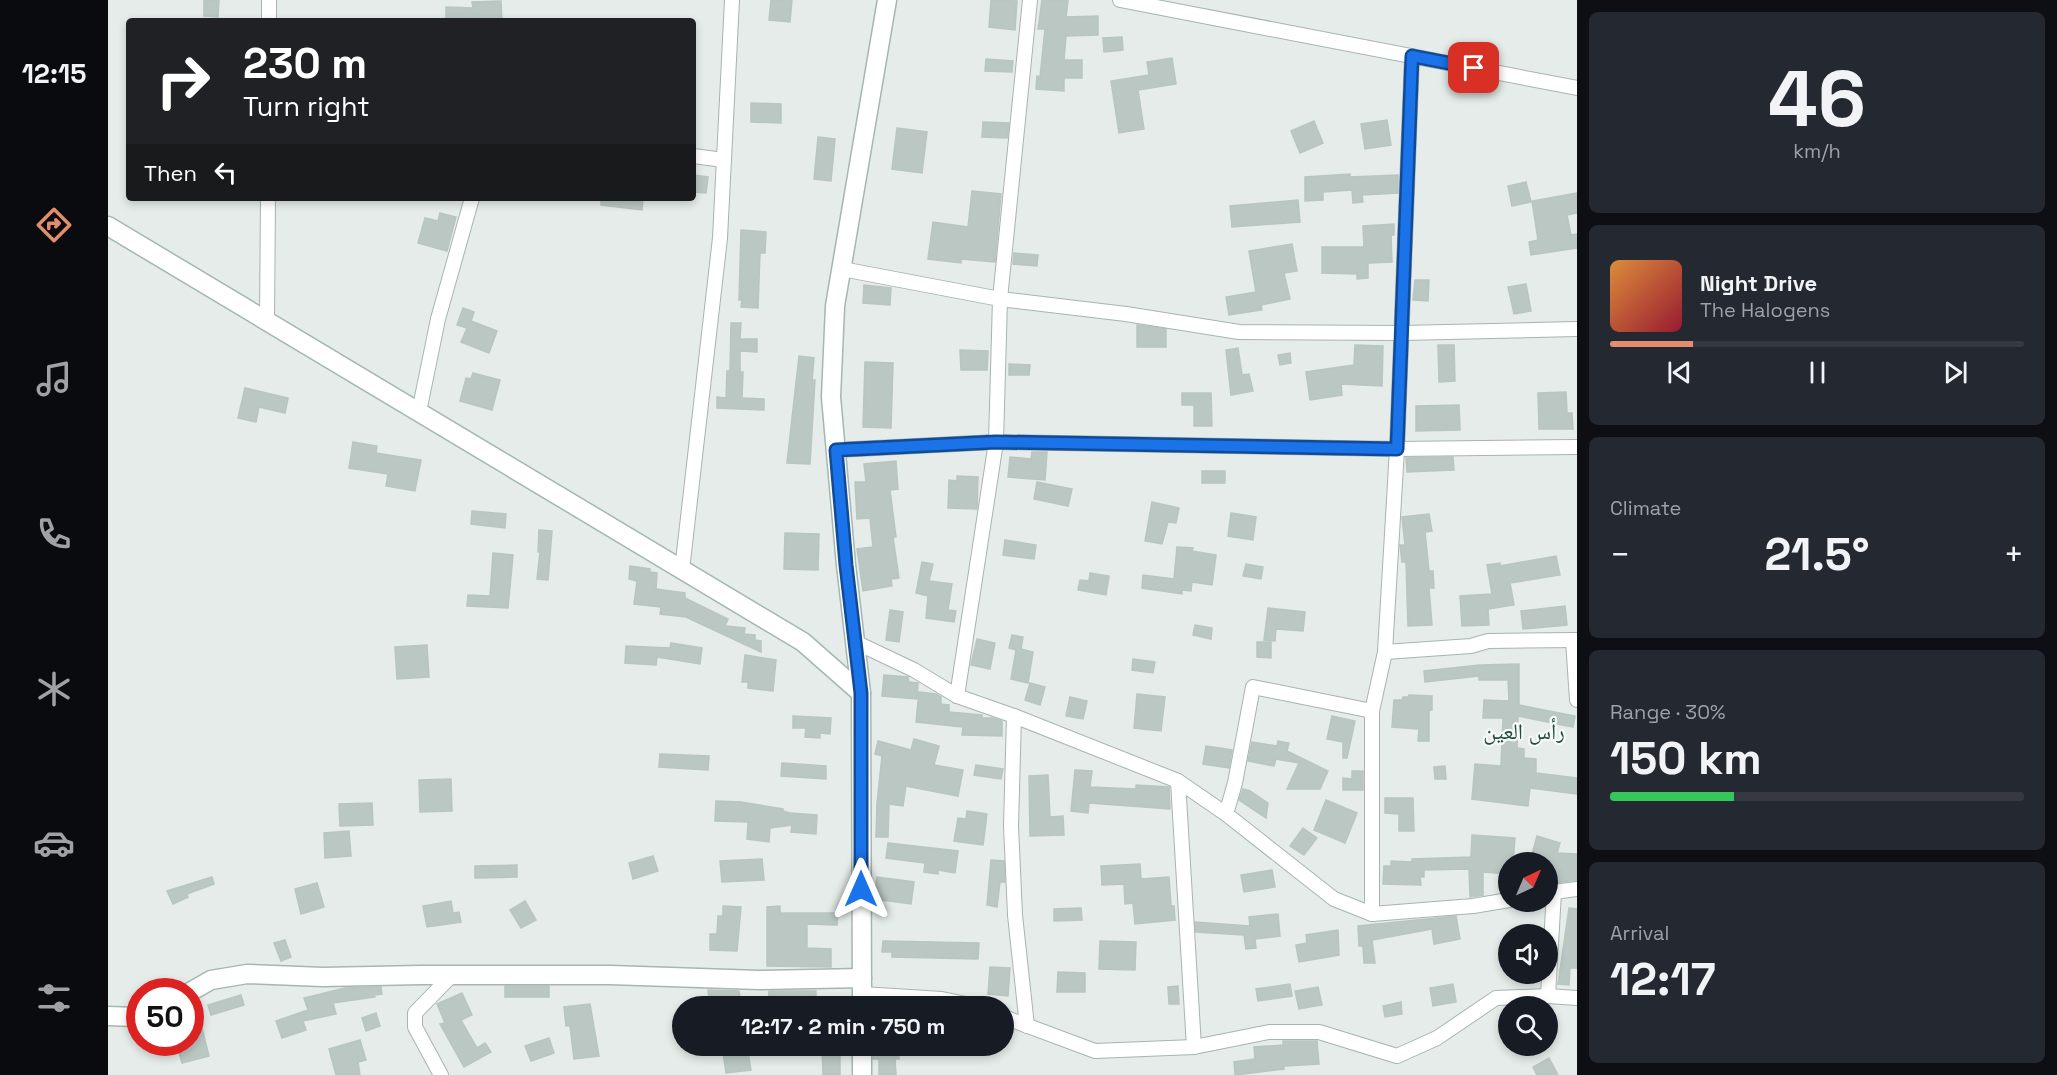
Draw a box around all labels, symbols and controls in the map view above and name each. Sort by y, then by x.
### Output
text: 230 m [243,37,367,90]
icon: right [144,42,222,120]
pin [1448,42,1499,93]
text: 46 [1768,49,1866,149]
icon: arrive [1457,51,1490,84]
text: 12:15 [22,56,86,91]
text: Turn right [243,89,370,124]
text: km/h [1793,138,1841,164]
icon: left [209,156,242,189]
text: Then [144,159,197,187]
icon: directions [33,204,75,246]
text: Night Drive [1700,269,1817,297]
text: The Halogens [1700,297,1830,323]
icon: previous [1663,356,1696,389]
icon: pause [1801,356,1834,389]
icon: next [1939,356,1972,389]
icon: music [33,358,75,400]
text: Climate [1610,495,1681,521]
icon: phone [33,513,75,555]
text: 21.5° [1764,526,1870,583]
text: − [1610,534,1630,576]
text: + [2004,534,2024,576]
icon: climate [33,668,75,710]
text: Range · 30% [1610,699,1725,725]
district label: رأس العين [1483,717,1565,745]
text: 150 km [1610,730,1762,787]
icon: car [33,822,75,864]
north arrow [1498,852,1558,912]
map controls [1498,852,1558,1056]
position arrow [829,857,893,921]
text: Arrival [1610,920,1669,946]
button: sound [1498,924,1558,984]
text: 12:17 [1610,951,1716,1008]
icon: filters [33,977,75,1019]
speed limit sign: 50 [126,978,204,1056]
button: search [1498,996,1558,1056]
text: 12:17 · 2 min · 750 m [741,1012,945,1040]

